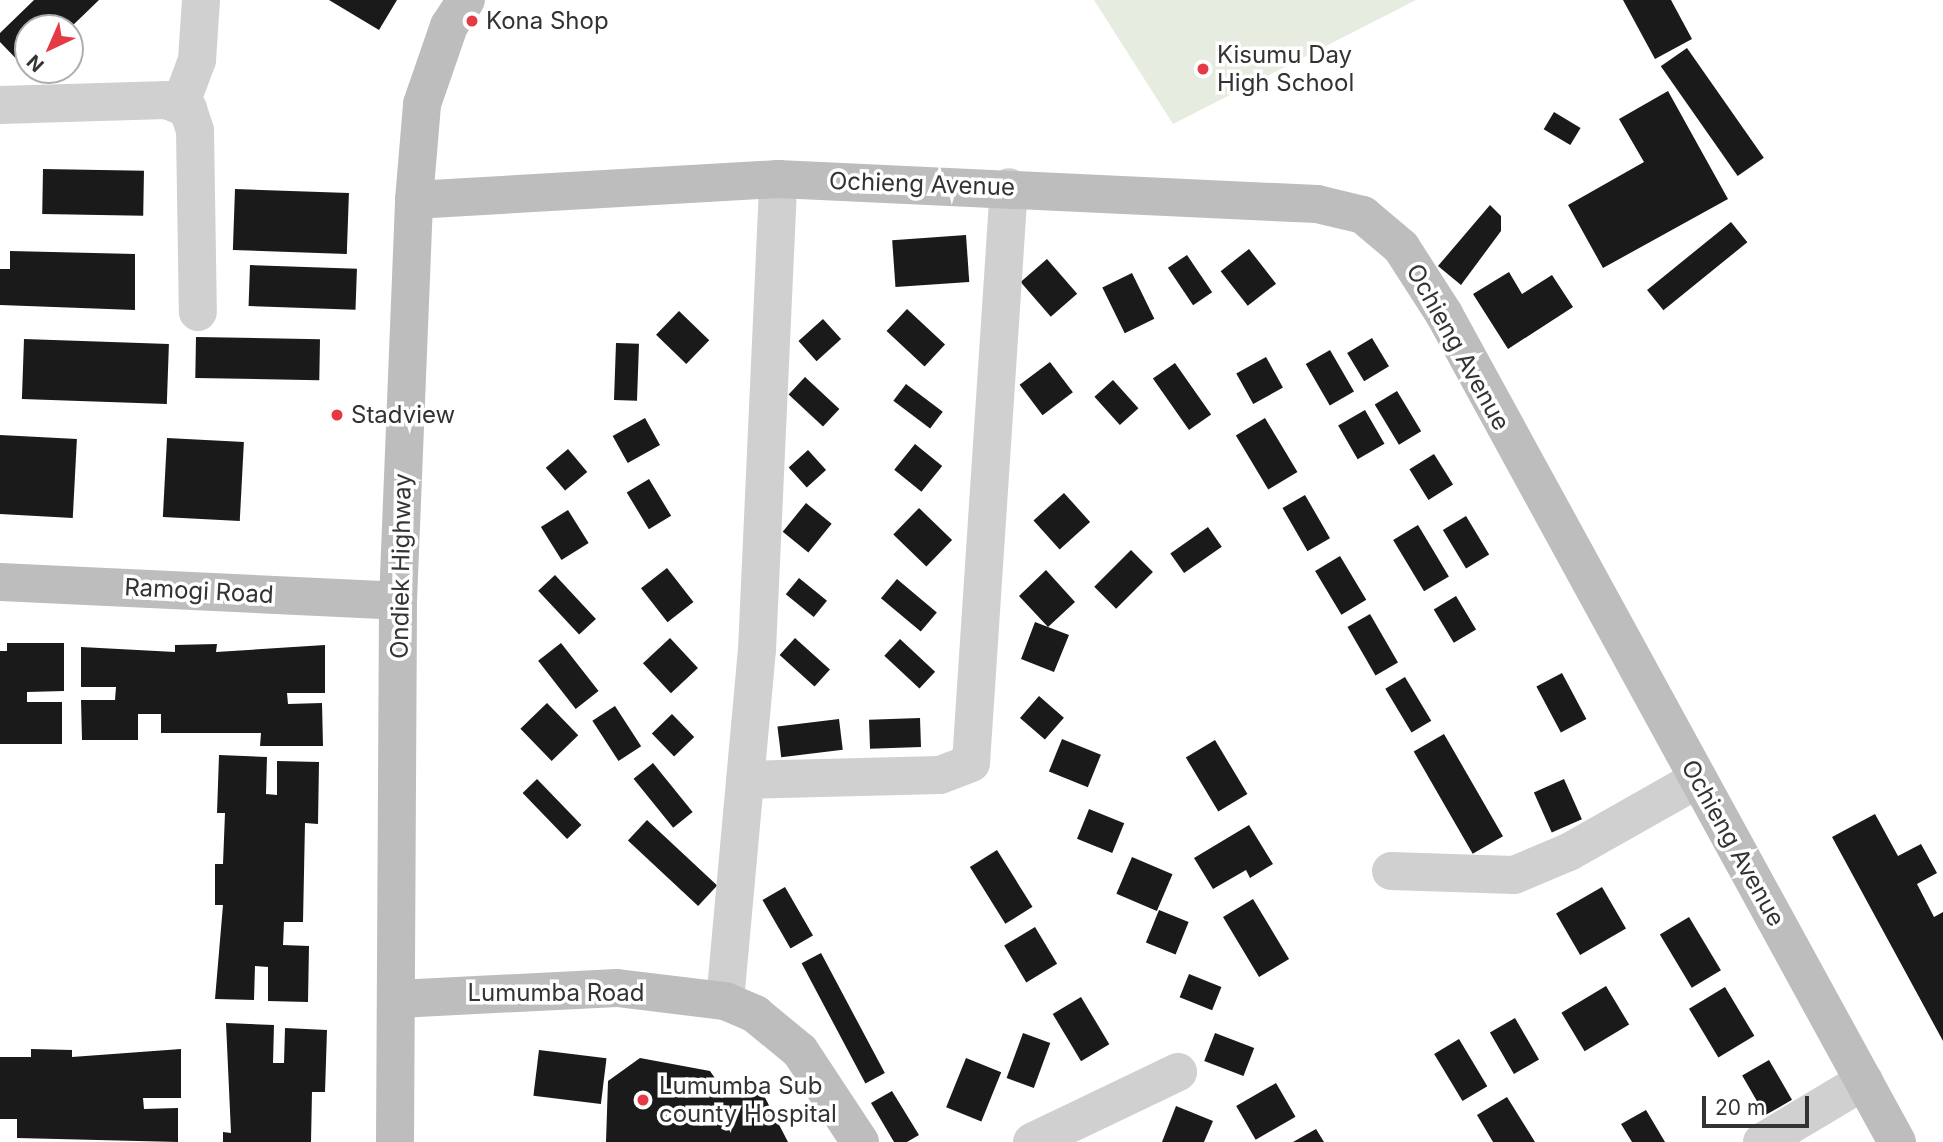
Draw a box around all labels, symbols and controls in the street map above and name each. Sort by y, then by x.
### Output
place label: Kona Shop [486,7,609,35]
marker: Kona Shop [464,13,480,29]
north arrow [14,14,84,84]
place label: Kisumu Day High School [1217,41,1354,97]
text: N [22,50,49,76]
marker: Kisumu Day High School [1195,61,1211,77]
street label: Ochieng Avenue [829,166,1015,202]
street label: Ochieng Avenue [1400,259,1516,435]
place label: Stadview [351,401,455,429]
marker: Stadview [329,407,345,423]
street label: Ondiek Highway [385,473,417,659]
street label: Ramogi Road [124,573,274,609]
street label: Ochieng Avenue [1675,755,1791,931]
street label: Lumumba Road [467,979,645,1007]
place label: Lumumba Sub county Hospital [659,1072,837,1128]
scale bar [1705,1082,1812,1126]
marker: Lumumba Sub county Hospital [633,1090,653,1110]
text: 20 m [1715,1095,1765,1120]

